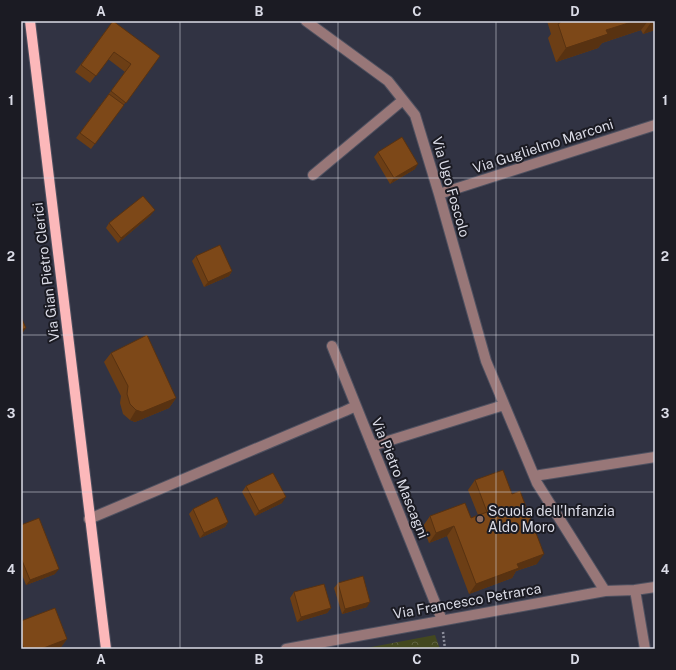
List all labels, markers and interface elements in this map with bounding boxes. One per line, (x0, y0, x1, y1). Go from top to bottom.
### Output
text: A (96, 4, 106, 19)
text: B (255, 4, 264, 19)
text: C (412, 4, 422, 19)
text: D (570, 4, 580, 19)
text: 1 (8, 93, 14, 108)
text: 1 (662, 93, 668, 108)
street label: Via Guglielmo Marconi (471, 116, 615, 176)
street label: Via Ugo Foscolo (429, 135, 473, 239)
street label: Via Gian Pietro Clerici (30, 201, 62, 343)
text: 2 (7, 249, 15, 264)
text: 2 (661, 249, 669, 264)
text: 3 (7, 406, 16, 421)
text: 3 (661, 406, 670, 421)
street label: Via Pietro Mascagni (368, 415, 432, 541)
place label: Scuola dell'Infanzia Aldo Moro (488, 503, 615, 535)
marker: Scuola dell'Infanzia Aldo Moro (475, 514, 485, 524)
text: 4 (7, 562, 16, 577)
text: 4 (661, 562, 670, 577)
street label: Via Francesco Petrarca (392, 580, 542, 622)
text: A (96, 652, 106, 667)
text: B (255, 652, 264, 667)
text: C (412, 652, 422, 667)
text: D (570, 652, 580, 667)

